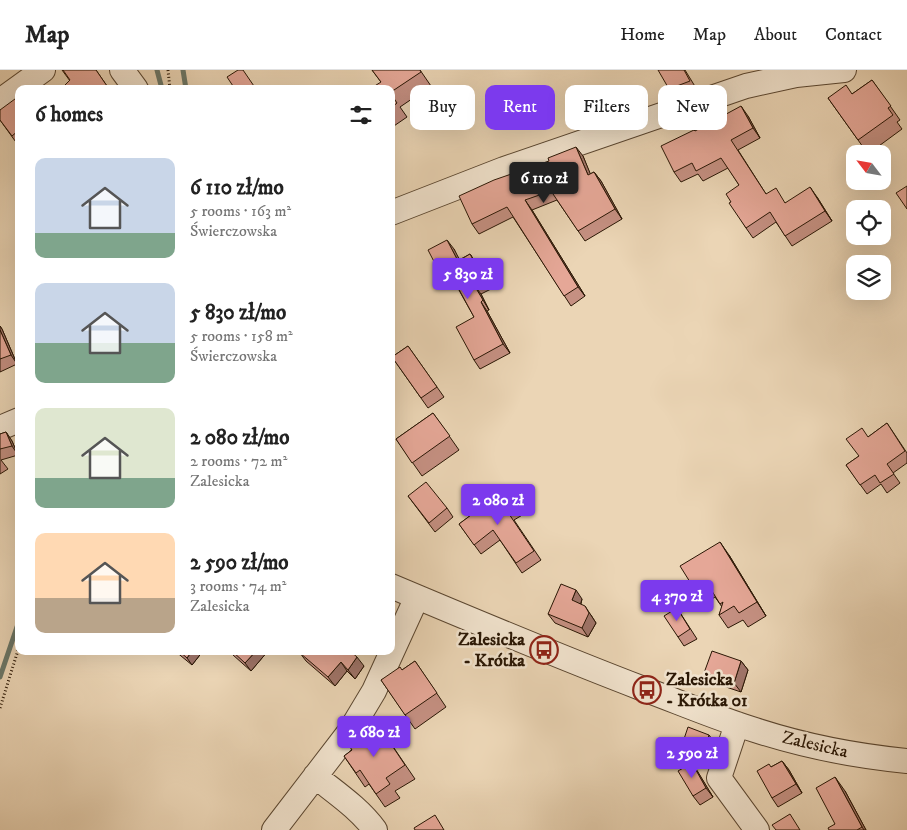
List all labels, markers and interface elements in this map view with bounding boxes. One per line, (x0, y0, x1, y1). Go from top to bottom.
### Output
text: Map (25, 20, 69, 50)
text: Home (620, 24, 665, 46)
text: Map (693, 24, 726, 46)
text: About (754, 24, 797, 46)
text: Contact (825, 24, 882, 46)
chip: Buy (410, 85, 475, 130)
chip: Rent (485, 85, 555, 130)
chip: Filters (565, 85, 648, 130)
chip: New (658, 85, 727, 130)
icon: filters (347, 101, 375, 129)
text: 6 homes (35, 102, 103, 128)
north arrow (846, 145, 891, 190)
map controls (846, 145, 891, 300)
pin: 6 110 zł (492, 162, 596, 204)
text: 6 110 zł (520, 168, 568, 188)
text: 6 110 zł/mo (190, 175, 284, 201)
icon: home (75, 178, 135, 238)
button: locate (846, 200, 891, 245)
text: 5 rooms · 163 m² (190, 201, 291, 221)
text: Świerczowska (190, 221, 277, 241)
button: layers (846, 255, 891, 300)
pin: 5 830 zł (416, 258, 520, 300)
text: 5 830 zł (443, 264, 493, 284)
text: 5 830 zł/mo (190, 300, 286, 326)
icon: home (75, 303, 135, 363)
text: 5 rooms · 158 m² (190, 326, 293, 346)
text: Świerczowska (190, 346, 277, 366)
text: 2 080 zł/mo (190, 425, 289, 451)
icon: home (75, 428, 135, 488)
text: 2 rooms · 72 m² (190, 451, 287, 471)
text: Zalesicka (190, 471, 250, 491)
pin: 2 080 zł (446, 484, 550, 526)
text: 2 080 zł (472, 490, 524, 510)
text: 2 590 zł/mo (190, 550, 289, 576)
icon: home (75, 553, 135, 613)
text: 3 rooms · 74 m² (190, 576, 287, 596)
pin: 4 370 zł (625, 580, 729, 622)
text: 4 370 zł (652, 586, 702, 606)
text: Zalesicka (190, 596, 250, 616)
place label: Zalesicka - Krótka (458, 629, 525, 672)
bus stop icon: Zalesicka - Krótka (529, 635, 559, 665)
place label: Zalesicka - Krótka 01 (666, 669, 748, 712)
bus stop icon: Zalesicka - Krótka 01 (632, 675, 662, 705)
pin: 2 680 zł (322, 716, 426, 758)
text: 2 680 zł (348, 722, 400, 742)
street label: Zalesicka (780, 727, 850, 763)
pin: 2 590 zł (640, 736, 744, 779)
text: 2 590 zł (666, 743, 718, 763)

